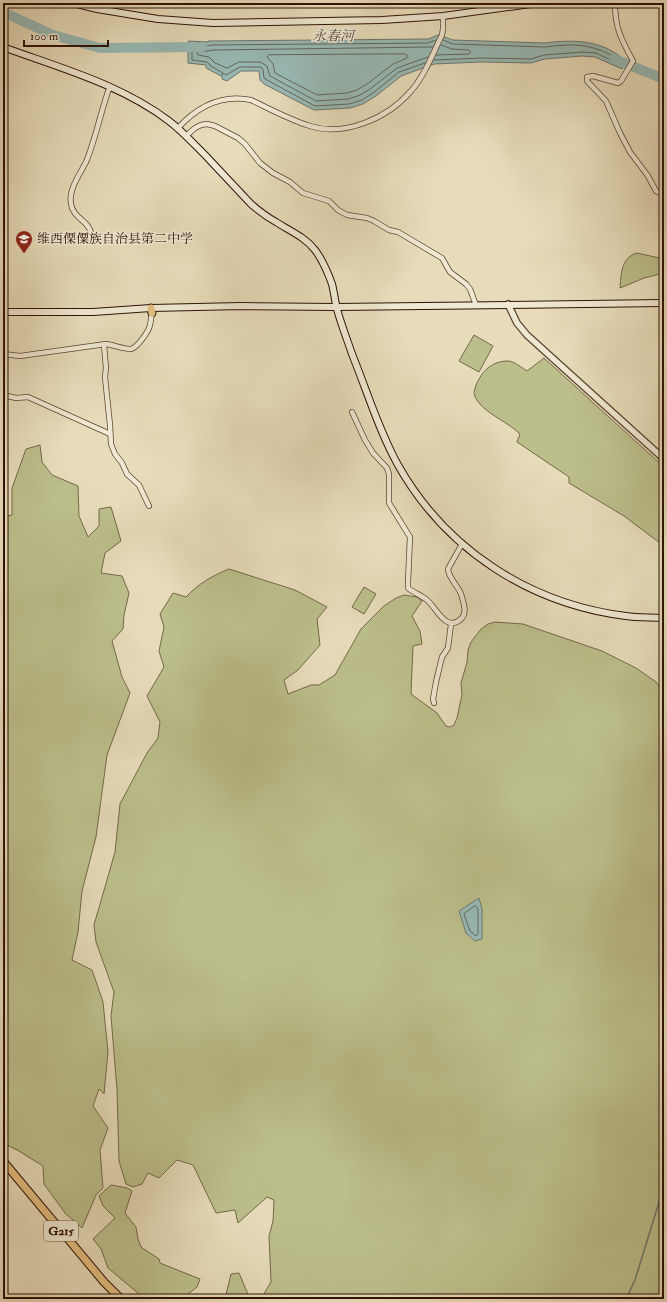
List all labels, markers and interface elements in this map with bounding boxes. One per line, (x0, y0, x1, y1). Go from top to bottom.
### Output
scale bar (24, 22, 108, 48)
water label: 永春河 (312, 27, 357, 45)
text: 100 m (30, 29, 59, 44)
school or university icon: 维西傈僳族自治县第二中学 (14, 229, 34, 254)
place label: 维西傈僳族自治县第二中学 (37, 231, 193, 247)
road number: G215 (44, 1221, 78, 1241)

